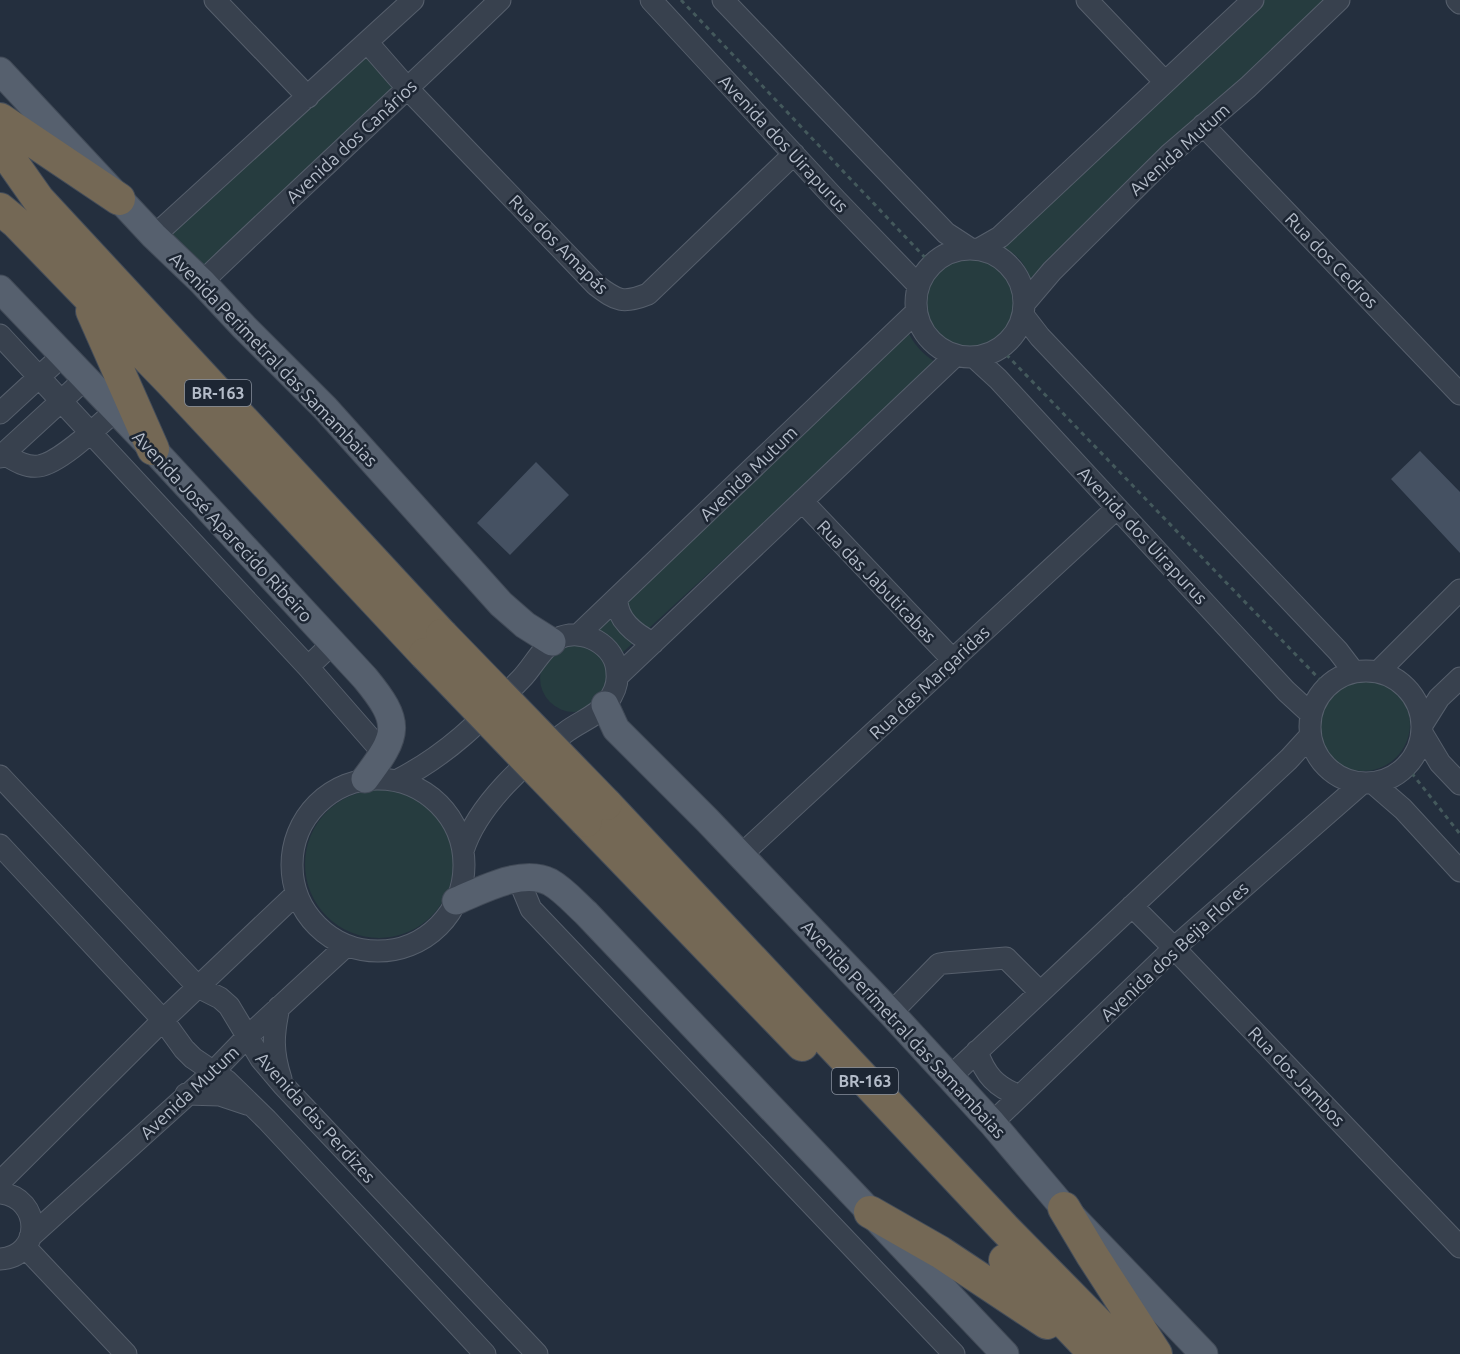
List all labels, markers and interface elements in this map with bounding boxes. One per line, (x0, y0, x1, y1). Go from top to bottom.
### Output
street label: Avenida dos Uirapurus (715, 70, 853, 216)
street label: Avenida dos Canários (282, 75, 421, 207)
street label: Avenida Mutum (1125, 99, 1233, 199)
street label: Rua dos Amapás (505, 190, 613, 298)
street label: Rua dos Cedros (1282, 208, 1383, 312)
street label: Avenida Perimetral das Samambaias (166, 248, 382, 470)
road number: BR-163 (185, 380, 251, 406)
street label: Avenida Mutum (695, 422, 801, 524)
street label: Avenida José Aparecido Ribeiro (129, 426, 317, 626)
street label: Avenida dos Uirapurus (1074, 462, 1212, 608)
street label: Rua das Jabuticabas (814, 516, 941, 646)
street label: Rua das Margaridas (865, 621, 993, 743)
street label: Avenida dos Beija Flores (1096, 877, 1252, 1025)
street label: Avenida Perimetral das Samambaias (798, 916, 1010, 1142)
street label: Rua dos Jambos (1245, 1022, 1350, 1130)
street label: Avenida Mutum (136, 1041, 242, 1143)
street label: Avenida das Perdizes (252, 1048, 380, 1186)
road number: BR-163 (832, 1068, 898, 1094)

